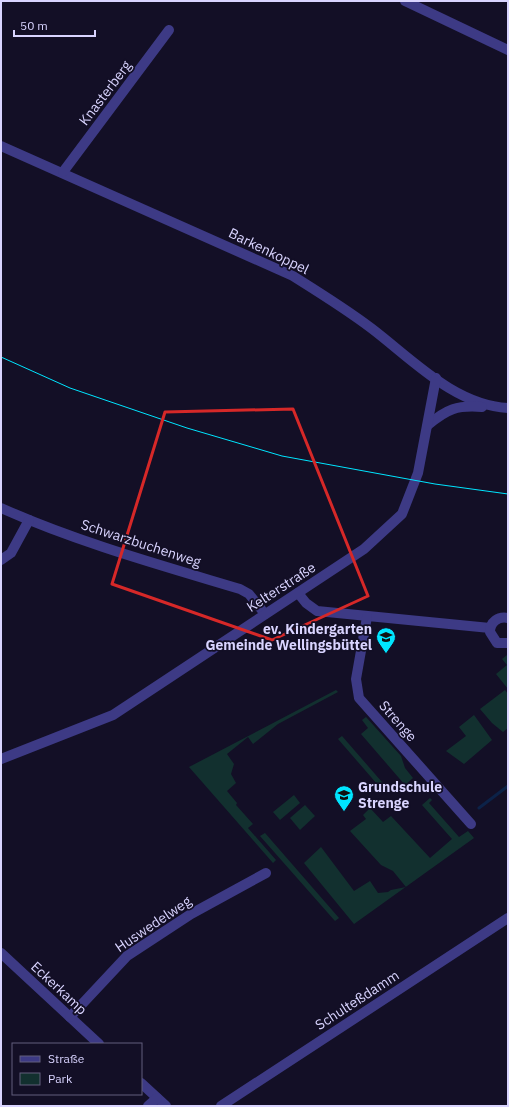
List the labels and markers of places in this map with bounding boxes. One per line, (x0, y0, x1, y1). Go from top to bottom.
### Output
place label: ev. Kindergarten Gemeinde Wellingsbüttel (205, 620, 372, 654)
school or university icon: ev. Kindergarten Gemeinde Wellingsbüttel (375, 626, 397, 654)
place label: Grundschule Strenge (358, 778, 442, 812)
school or university icon: Grundschule Strenge (333, 784, 355, 812)

